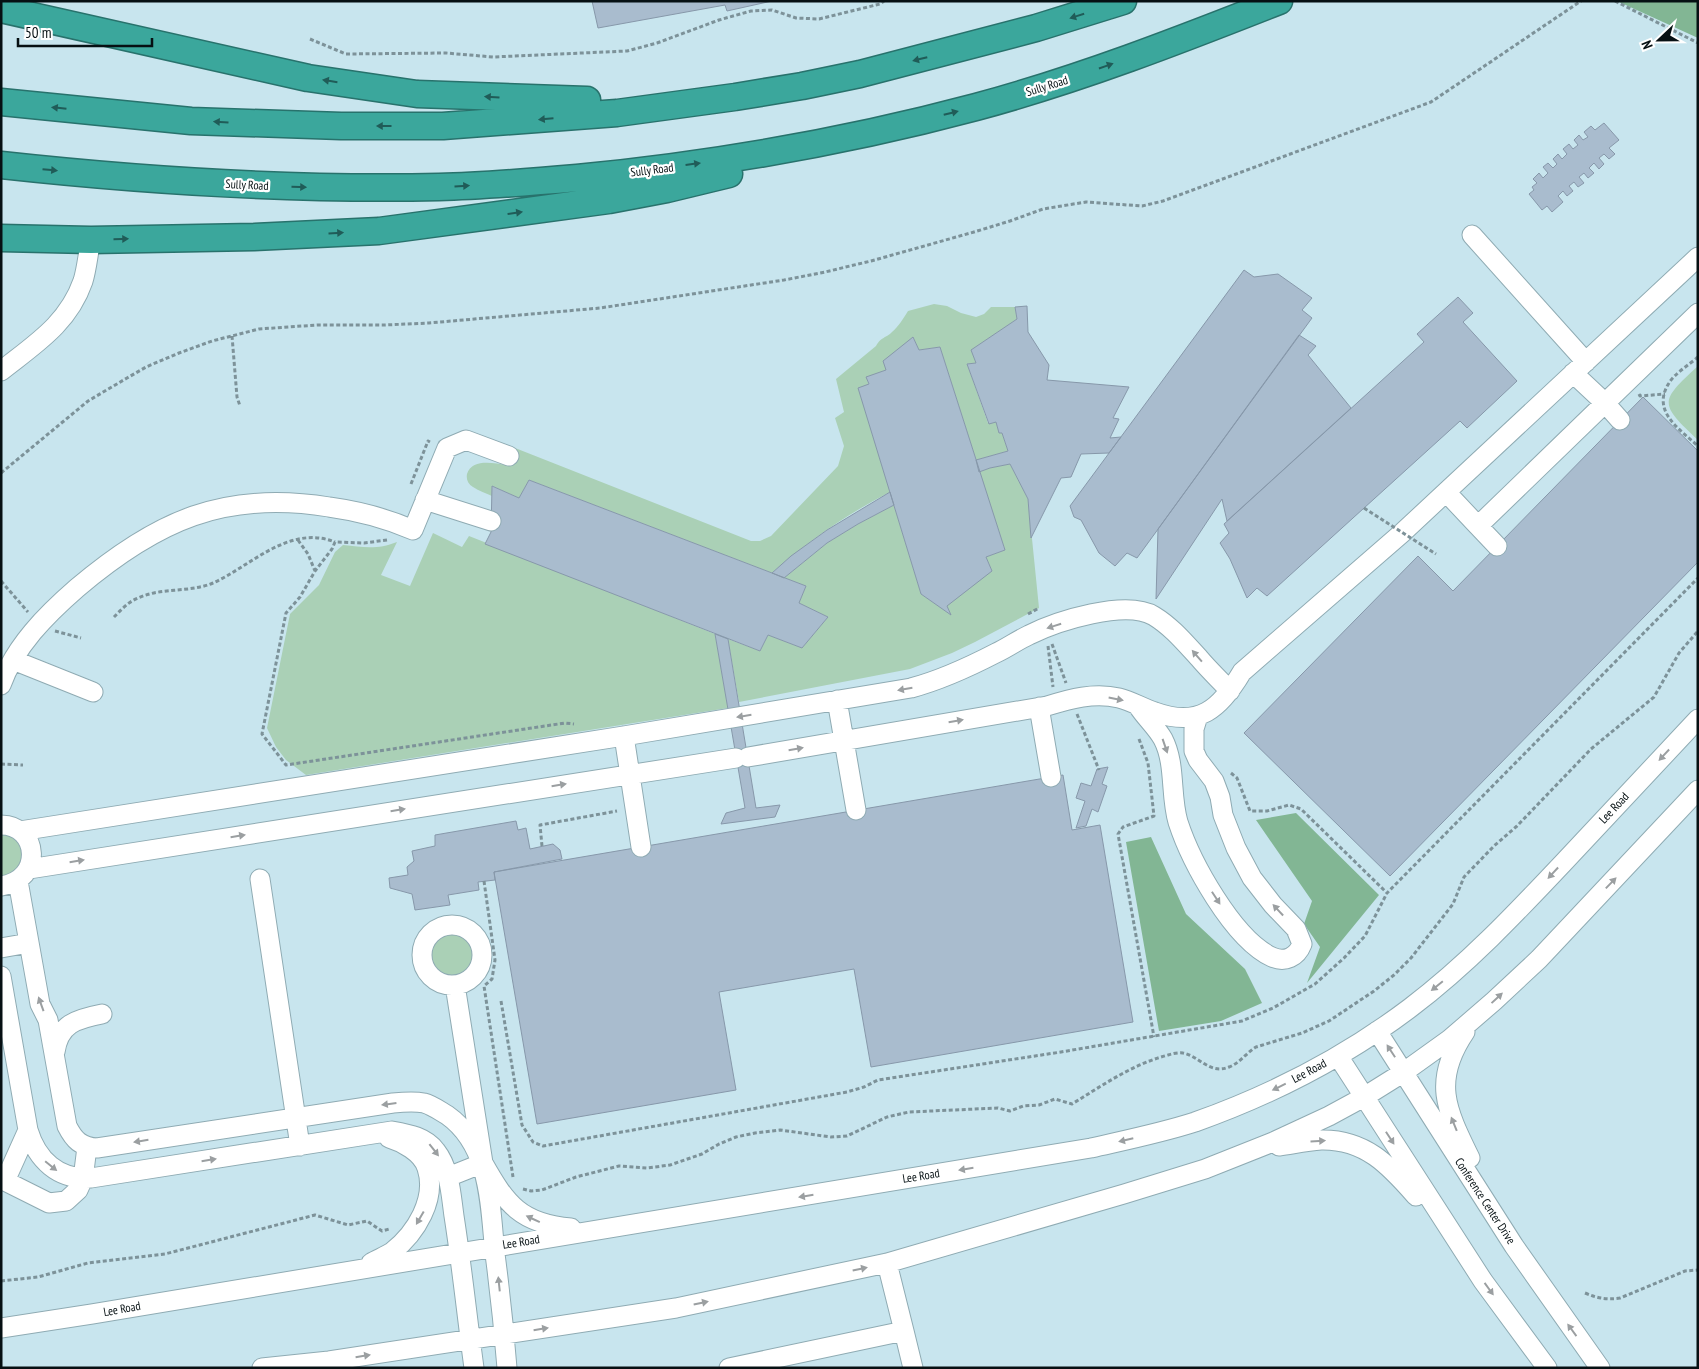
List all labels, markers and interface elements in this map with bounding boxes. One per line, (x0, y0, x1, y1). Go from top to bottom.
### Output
one-way arrow (1069, 12, 1084, 20)
scale bar (18, 15, 151, 47)
north arrow (1634, 15, 1684, 65)
text: 50 m (25, 23, 51, 42)
text: N (1637, 38, 1657, 52)
one-way arrow (913, 55, 928, 63)
one-way arrow (1099, 62, 1114, 70)
street label: Sully Road (1024, 72, 1070, 99)
one-way arrow (322, 77, 338, 85)
one-way arrow (484, 93, 500, 101)
one-way arrow (51, 104, 67, 112)
one-way arrow (943, 109, 958, 117)
one-way arrow (538, 115, 554, 123)
one-way arrow (213, 118, 229, 126)
one-way arrow (375, 122, 391, 130)
street label: Sully Road (630, 159, 674, 180)
one-way arrow (685, 160, 701, 168)
one-way arrow (42, 166, 58, 174)
street label: Sully Road (225, 176, 269, 193)
one-way arrow (454, 182, 470, 190)
one-way arrow (291, 183, 307, 191)
one-way arrow (507, 209, 523, 217)
one-way arrow (329, 229, 345, 237)
one-way arrow (114, 235, 130, 243)
one-way arrow (1046, 622, 1061, 630)
one-way arrow (1191, 650, 1203, 662)
one-way arrow (896, 685, 912, 693)
one-way arrow (1108, 695, 1123, 703)
one-way arrow (736, 712, 752, 720)
one-way arrow (949, 717, 965, 725)
one-way arrow (1161, 739, 1169, 754)
one-way arrow (788, 744, 804, 752)
one-way arrow (1658, 748, 1670, 760)
one-way arrow (551, 781, 567, 789)
street label: Lee Road (1595, 789, 1632, 826)
one-way arrow (391, 806, 407, 814)
one-way arrow (230, 831, 246, 839)
one-way arrow (69, 857, 85, 865)
one-way arrow (1547, 867, 1559, 879)
one-way arrow (1605, 877, 1617, 889)
one-way arrow (1211, 891, 1221, 905)
one-way arrow (1272, 904, 1284, 916)
one-way arrow (1431, 981, 1444, 992)
one-way arrow (1491, 992, 1503, 1004)
one-way arrow (37, 996, 45, 1011)
one-way arrow (1386, 1045, 1396, 1058)
street label: Lee Road (1289, 1055, 1329, 1086)
one-way arrow (1272, 1083, 1286, 1091)
one-way arrow (380, 1100, 396, 1108)
one-way arrow (1450, 1116, 1458, 1131)
one-way arrow (1385, 1132, 1395, 1145)
one-way arrow (1119, 1136, 1134, 1144)
one-way arrow (133, 1137, 149, 1145)
one-way arrow (1311, 1137, 1327, 1145)
one-way arrow (429, 1143, 439, 1156)
street label: Conference Center Drive (1452, 1155, 1519, 1247)
one-way arrow (202, 1156, 218, 1164)
one-way arrow (45, 1161, 58, 1172)
street label: Lee Road (901, 1165, 941, 1186)
one-way arrow (958, 1165, 974, 1173)
one-way arrow (798, 1192, 814, 1200)
one-way arrow (415, 1211, 424, 1224)
one-way arrow (526, 1214, 540, 1222)
street label: Lee Road (501, 1231, 541, 1252)
one-way arrow (853, 1264, 869, 1272)
one-way arrow (495, 1276, 503, 1292)
one-way arrow (1484, 1282, 1494, 1296)
street label: Lee Road (102, 1298, 142, 1319)
one-way arrow (694, 1299, 709, 1307)
one-way arrow (1567, 1324, 1578, 1337)
one-way arrow (533, 1325, 549, 1333)
one-way arrow (355, 1352, 371, 1360)

